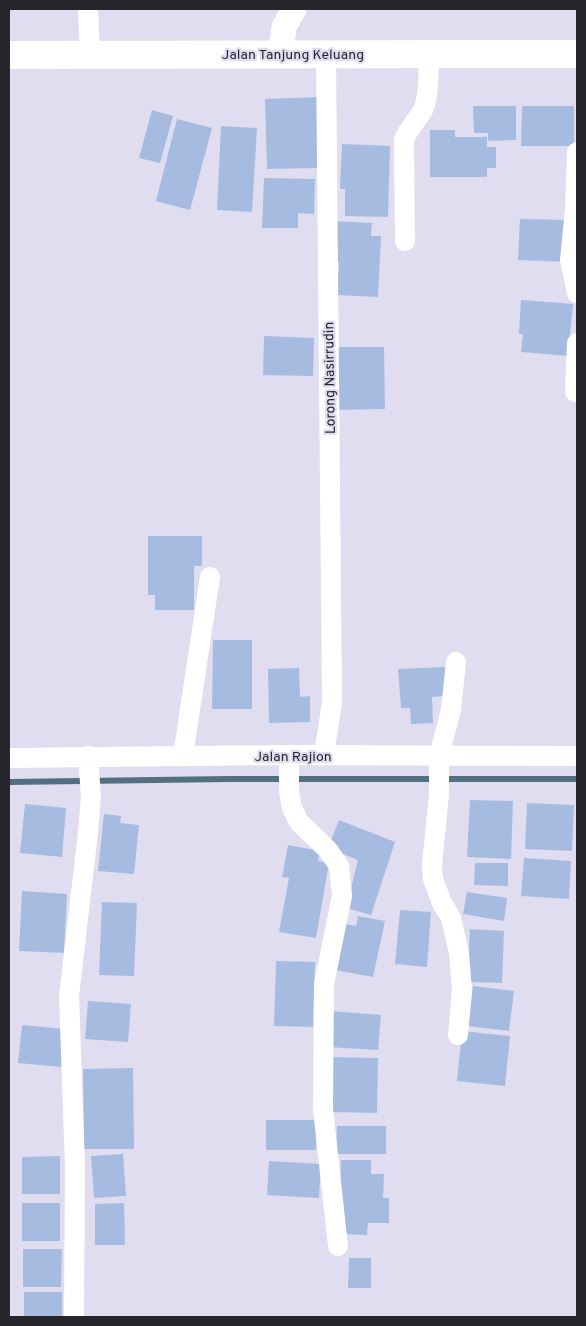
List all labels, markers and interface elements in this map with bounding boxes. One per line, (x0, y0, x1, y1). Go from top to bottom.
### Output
street label: Jalan Tanjung Keluang (222, 47, 364, 64)
street label: Lorong Nasirrudin (321, 322, 340, 434)
street label: Jalan Rajion (254, 749, 332, 766)

